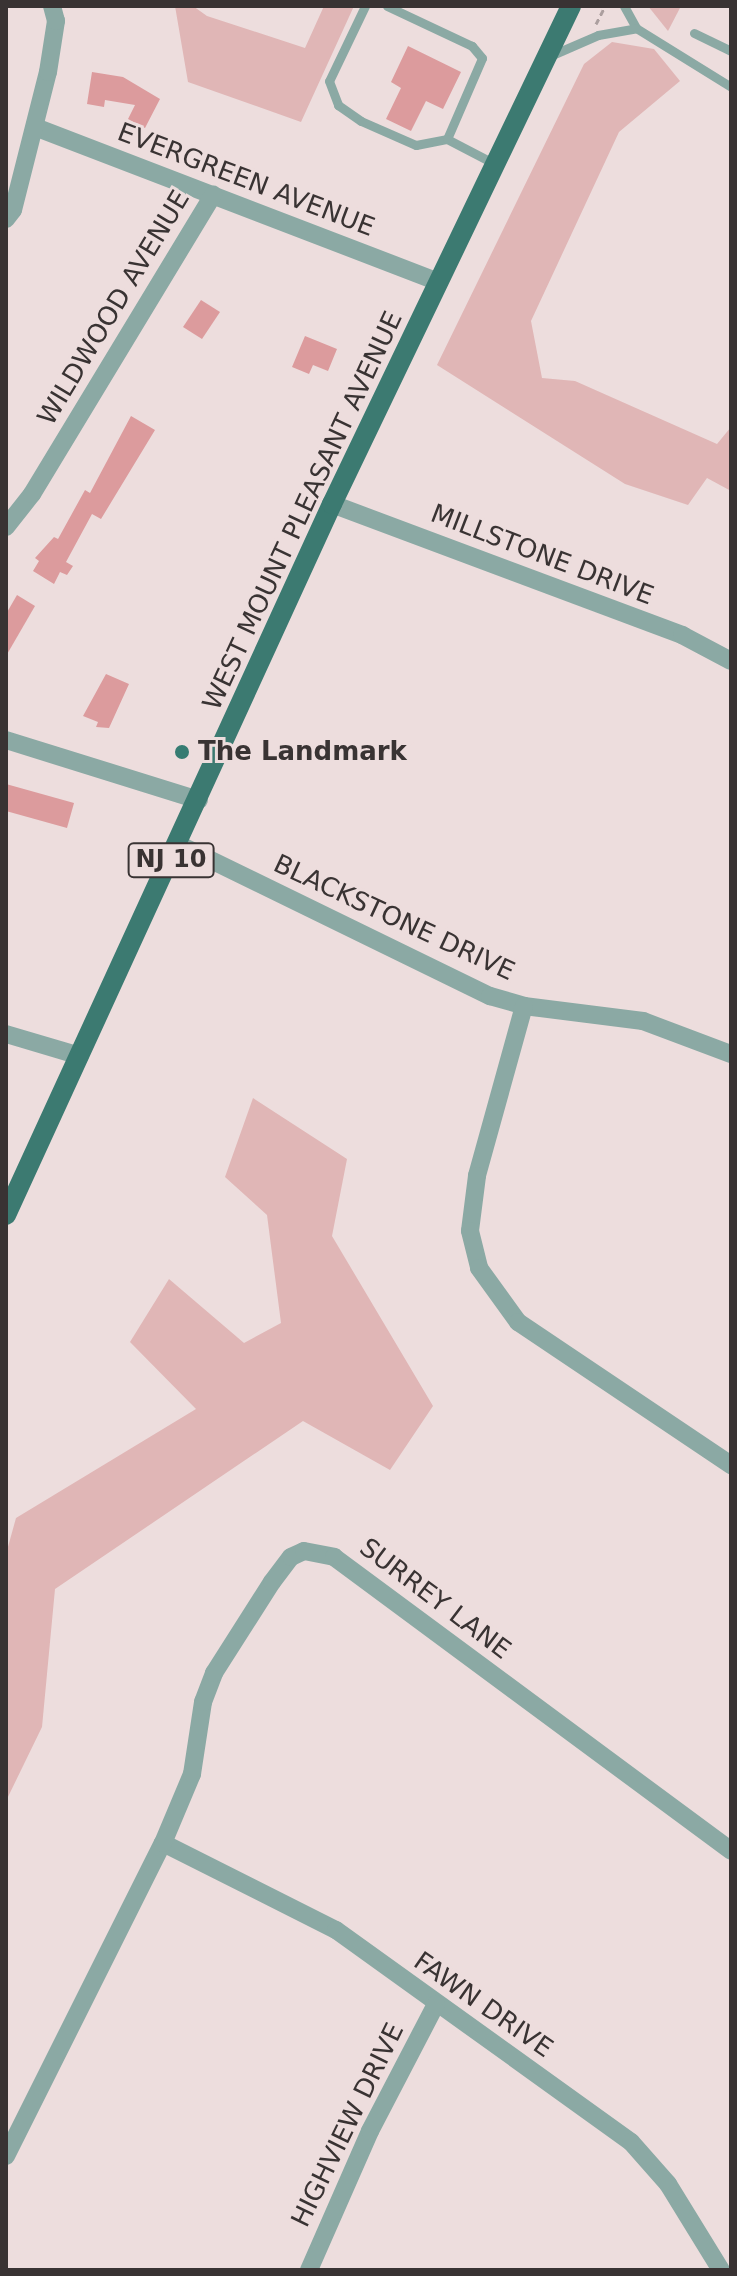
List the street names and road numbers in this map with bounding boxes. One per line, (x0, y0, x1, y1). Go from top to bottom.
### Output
street label: EVERGREEN AVENUE (113, 117, 379, 243)
street label: WILDWOOD AVENUE (32, 185, 196, 431)
street label: WEST MOUNT PLEASANT AVENUE (197, 307, 409, 715)
street label: MILLSTONE DRIVE (426, 498, 658, 612)
road number: NJ 10 (127, 840, 215, 880)
street label: BLACKSTONE DRIVE (268, 848, 520, 988)
street label: SURREY LANE (353, 1532, 517, 1666)
street label: FAWN DRIVE (408, 1946, 558, 2064)
street label: HIGHVIEW DRIVE (285, 2018, 411, 2232)

